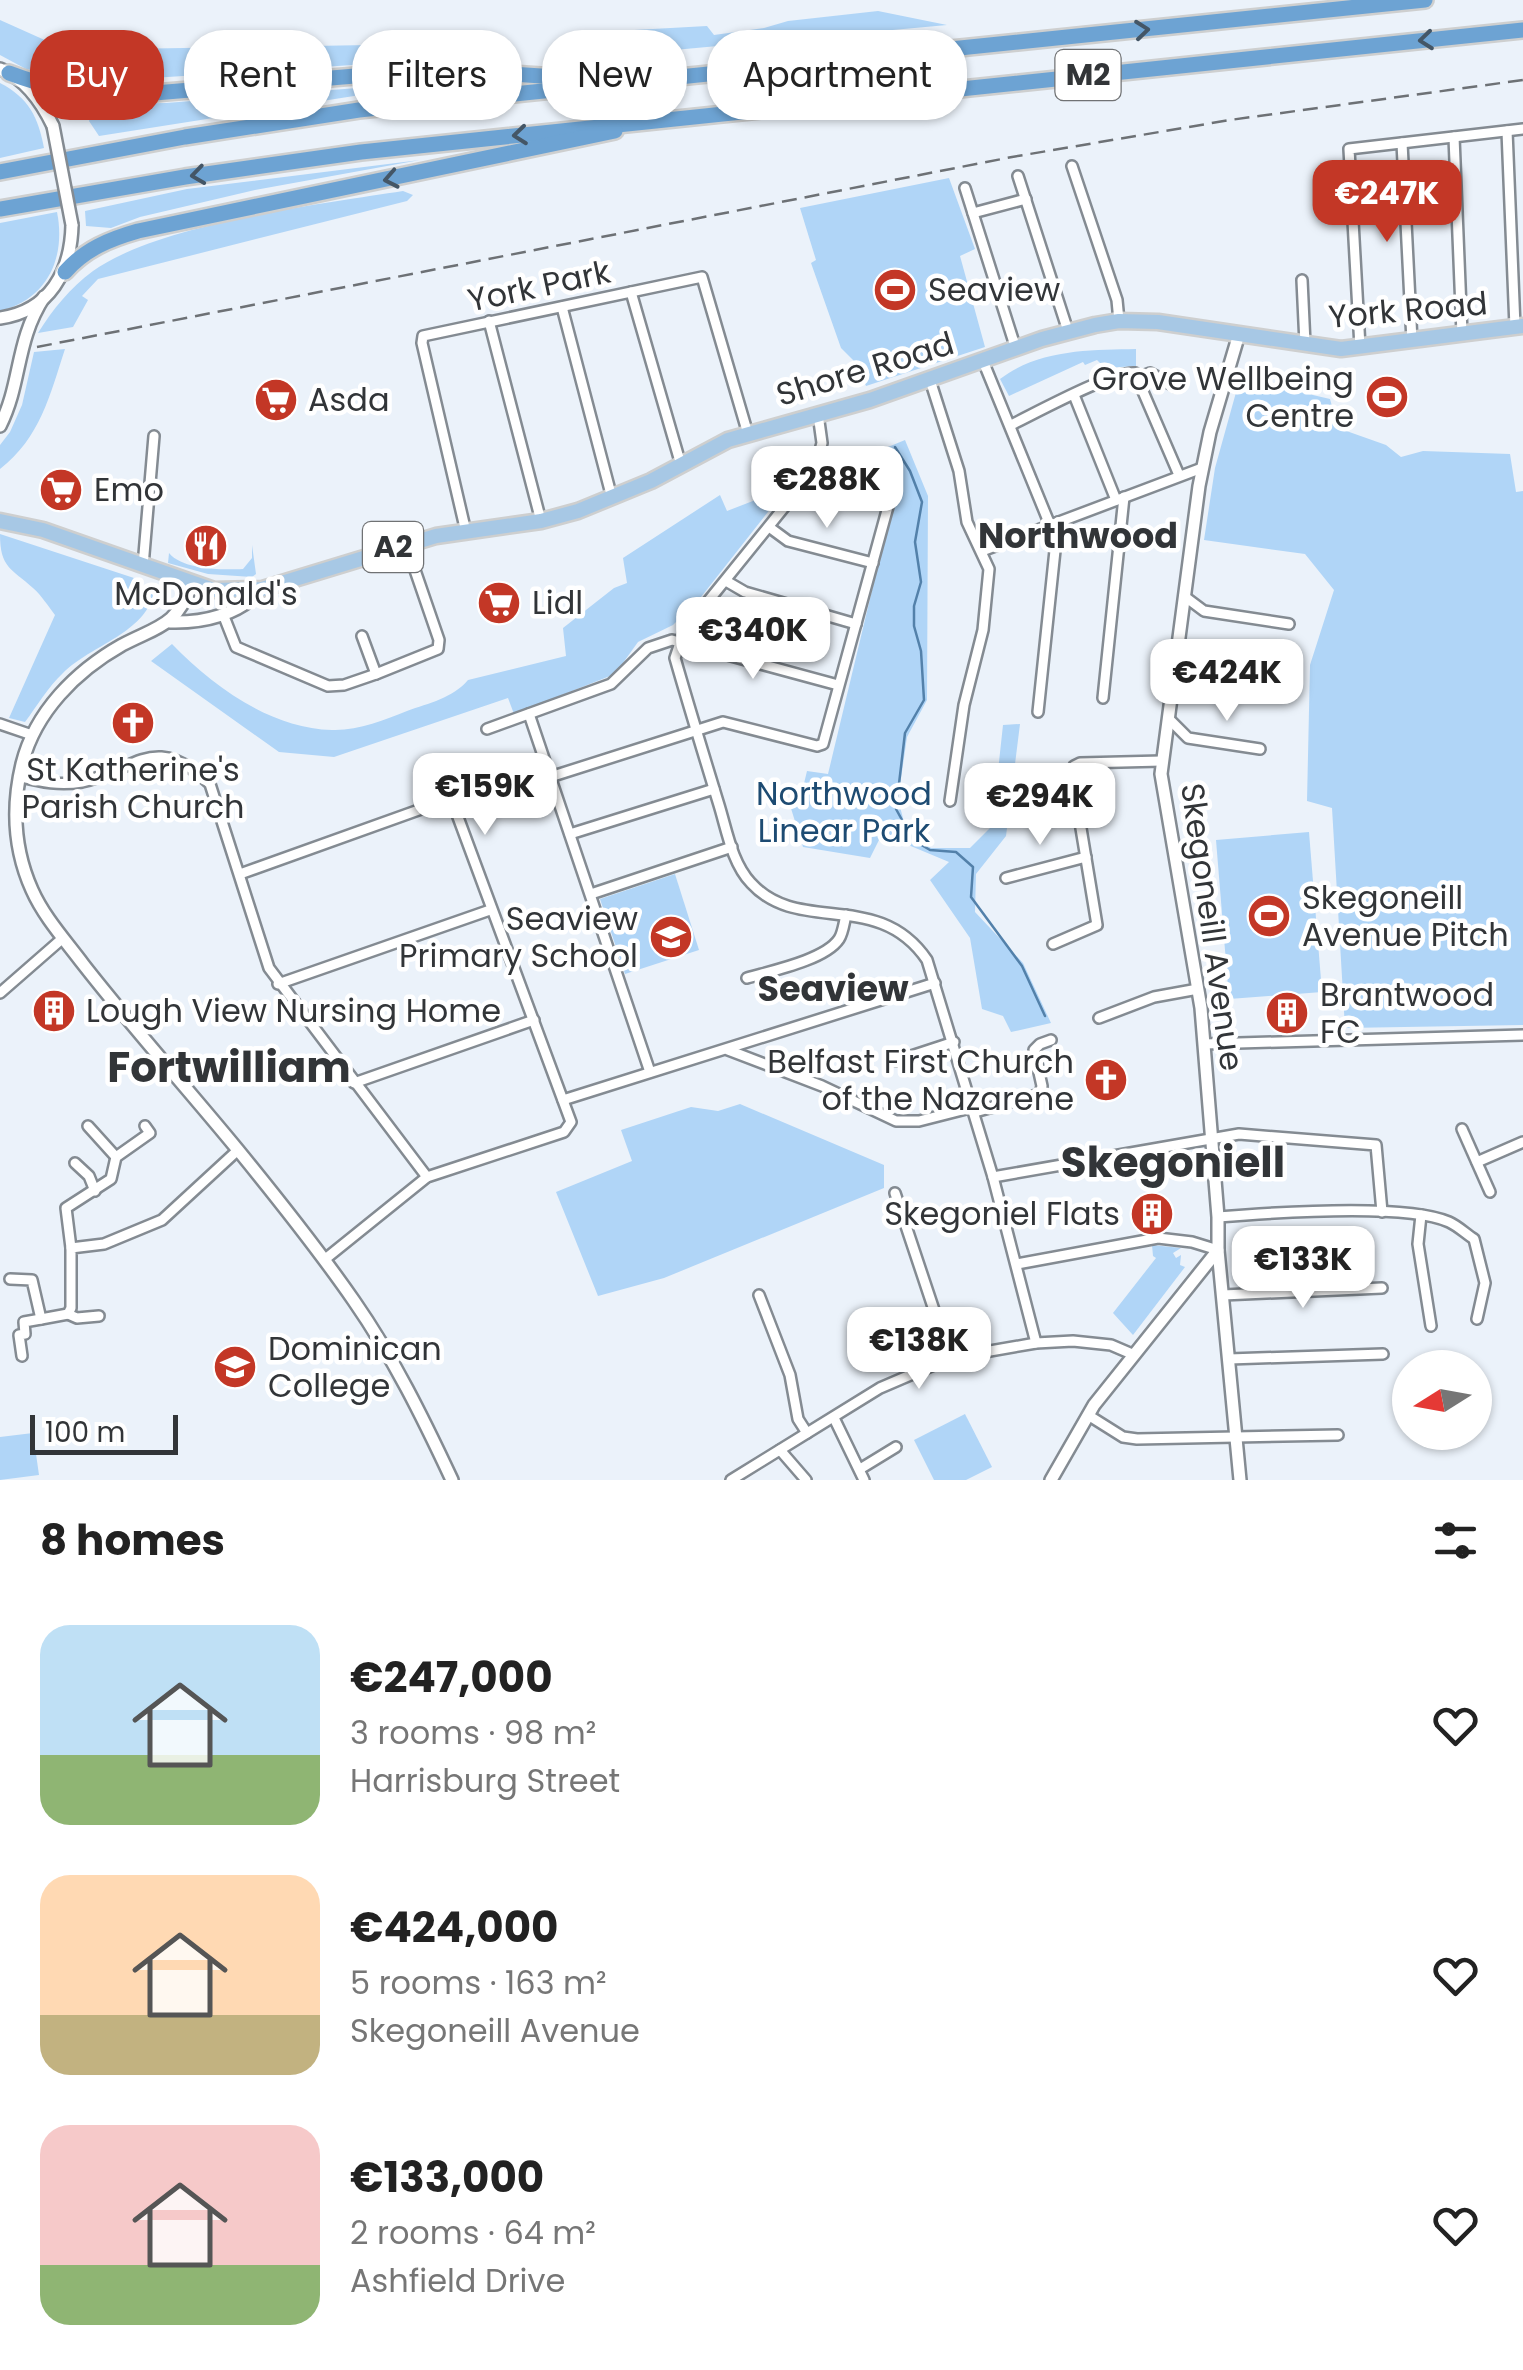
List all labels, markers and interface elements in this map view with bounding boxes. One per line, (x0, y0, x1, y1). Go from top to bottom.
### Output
one-way arrow (1134, 20, 1150, 41)
one-way arrow (1418, 29, 1434, 50)
chip: Buy (30, 30, 164, 120)
chip: Rent (184, 30, 332, 120)
chip: Filters (352, 30, 522, 120)
chip: New (542, 30, 687, 120)
chip: Apartment (707, 30, 967, 120)
road number: M2 (1056, 50, 1120, 100)
one-way arrow (512, 123, 528, 145)
pin: €247K (1317, 160, 1457, 245)
one-way arrow (190, 164, 206, 185)
one-way arrow (382, 167, 399, 188)
text: €247K (1335, 170, 1439, 215)
street label: York Park (463, 248, 615, 323)
sports icon: Seaview (872, 267, 918, 313)
place label: Seaview (928, 267, 1060, 312)
street label: York Road (1327, 280, 1489, 339)
street label: Shore Road (771, 320, 959, 417)
place label: Grove Wellbeing Centre (1092, 356, 1354, 438)
sports icon: Grove Wellbeing Centre (1364, 374, 1410, 420)
supermarket icon: Asda (253, 377, 299, 423)
place label: Asda (308, 377, 390, 422)
pin: €288K (757, 446, 897, 531)
text: €288K (773, 456, 881, 501)
supermarket icon: Emo (38, 467, 84, 513)
place label: Emo (94, 467, 164, 512)
district label: Northwood (978, 511, 1178, 560)
road number: A2 (363, 522, 423, 572)
restaurant icon: McDonald's (183, 523, 229, 569)
place label: McDonald's (114, 571, 298, 616)
supermarket icon: Lidl (476, 580, 522, 626)
place label: Lidl (532, 580, 583, 625)
pin: €340K (683, 597, 823, 682)
text: €340K (698, 607, 808, 652)
pin: €424K (1157, 639, 1297, 724)
text: €424K (1172, 649, 1282, 694)
church icon: St Katherine's Parish Church (110, 700, 156, 746)
place label: St Katherine's Parish Church (21, 747, 245, 829)
pin: €159K (415, 753, 555, 838)
text: €159K (435, 763, 535, 808)
pin: €294K (970, 763, 1110, 848)
park label: Northwood Linear Park (756, 771, 932, 853)
text: €294K (986, 773, 1094, 818)
street label: Skegoneill Avenue (1170, 780, 1255, 1074)
place label: Skegoneill Avenue Pitch (1302, 875, 1509, 957)
sports icon: Skegoneill Avenue Pitch (1246, 893, 1292, 939)
place label: Seaview Primary School (399, 896, 638, 978)
school or university icon: Seaview Primary School (648, 914, 694, 960)
district label: Seaview (758, 964, 909, 1013)
place label: Brantwood FC (1320, 972, 1494, 1054)
building icon: Lough View Nursing Home (31, 988, 77, 1034)
place label: Lough View Nursing Home (86, 988, 501, 1033)
building icon: Brantwood FC (1264, 990, 1310, 1036)
district label: Fortwilliam (107, 1038, 351, 1097)
place label: Belfast First Church of the Nazarene (767, 1039, 1074, 1121)
church icon: Belfast First Church of the Nazarene (1083, 1057, 1129, 1103)
district label: Skegoniell (1061, 1133, 1285, 1192)
place label: Skegoniel Flats (884, 1191, 1120, 1236)
building icon: Skegoniel Flats (1129, 1191, 1175, 1237)
pin: €133K (1233, 1226, 1373, 1311)
text: €133K (1254, 1236, 1352, 1281)
pin: €138K (849, 1307, 989, 1392)
text: €138K (869, 1317, 969, 1362)
place label: Dominican College (268, 1326, 442, 1408)
school or university icon: Dominican College (212, 1344, 258, 1390)
north arrow (1392, 1350, 1492, 1450)
map controls (1392, 1350, 1492, 1450)
scale bar (30, 1410, 178, 1454)
text: 100 m (45, 1413, 125, 1452)
text: 8 homes (40, 1511, 225, 1570)
icon: filters (1428, 1513, 1483, 1568)
text: €247,000 (350, 1648, 553, 1707)
icon: home (120, 1665, 240, 1785)
icon: heart (1428, 1698, 1483, 1753)
text: 3 rooms · 98 m² (350, 1710, 596, 1755)
text: Harrisburg Street (350, 1758, 620, 1803)
text: €424,000 (350, 1898, 559, 1957)
icon: home (120, 1915, 240, 2035)
icon: heart (1428, 1948, 1483, 2003)
text: 5 rooms · 163 m² (350, 1960, 607, 2005)
text: Skegoneill Avenue (350, 2008, 640, 2053)
text: €133,000 (350, 2148, 544, 2207)
icon: home (120, 2165, 240, 2285)
icon: heart (1428, 2198, 1483, 2253)
text: 2 rooms · 64 m² (350, 2210, 596, 2255)
text: Ashfield Drive (350, 2258, 565, 2303)

